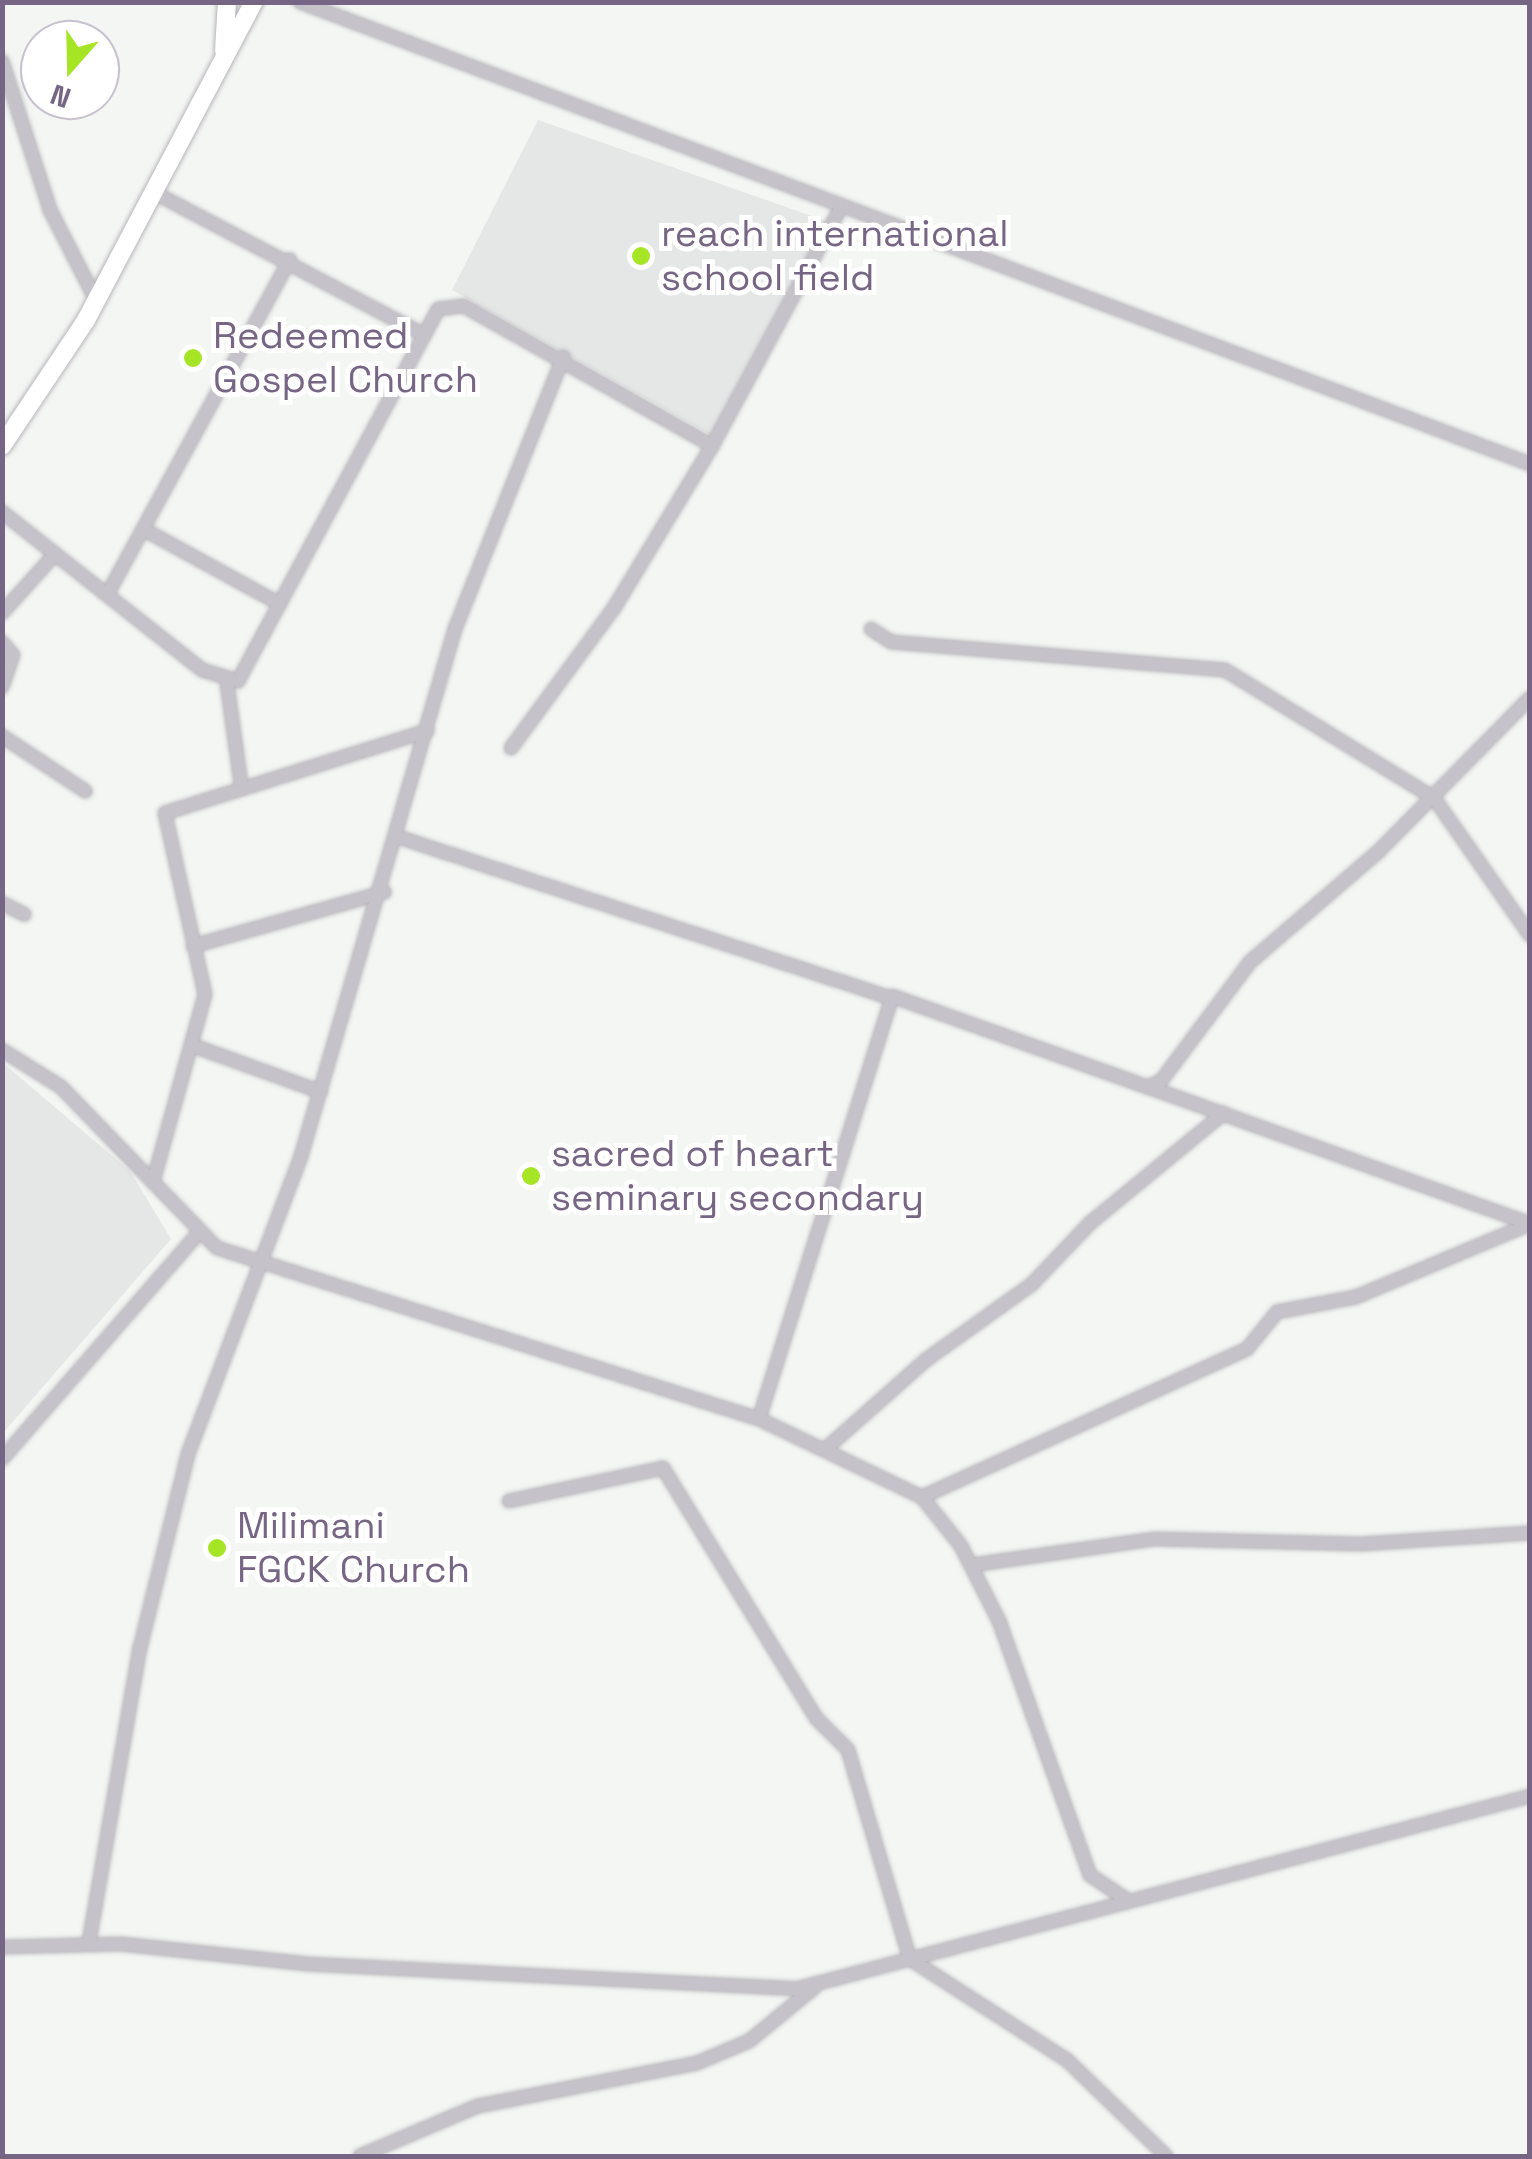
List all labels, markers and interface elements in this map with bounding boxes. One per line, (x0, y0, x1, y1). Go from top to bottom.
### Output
north arrow (20, 20, 120, 120)
text: N (45, 76, 75, 116)
place label: reach international school field (661, 211, 1009, 300)
marker: reach international school field (630, 245, 652, 267)
place label: Redeemed Gospel Church (213, 313, 478, 402)
marker: Redeemed Gospel Church (182, 347, 204, 369)
place label: sacred of heart seminary secondary (551, 1131, 924, 1220)
marker: sacred of heart seminary secondary (520, 1165, 542, 1187)
place label: Milimani FGCK Church (237, 1503, 470, 1592)
marker: Milimani FGCK Church (206, 1537, 228, 1559)

